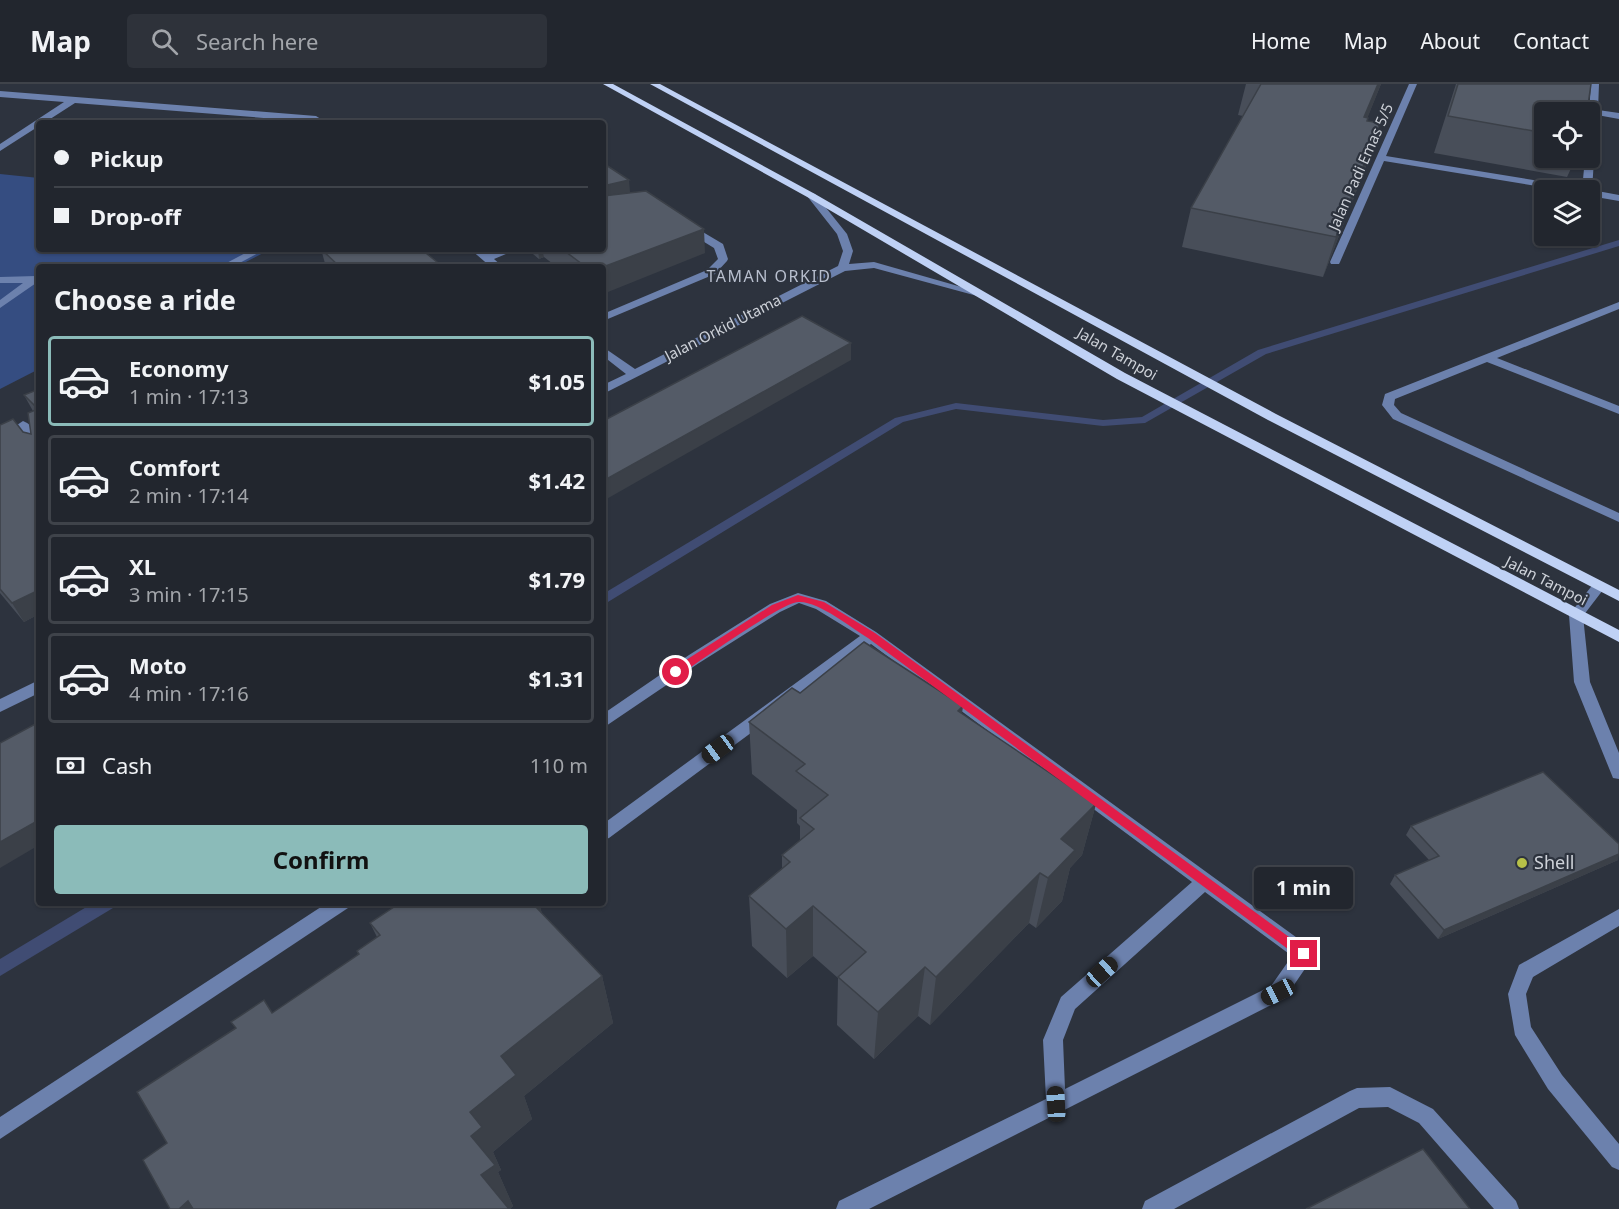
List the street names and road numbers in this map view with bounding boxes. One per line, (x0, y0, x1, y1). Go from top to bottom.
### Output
street label: Jalan Padi Emas 5/5 (1322, 100, 1397, 235)
street label: Jalan Orkid Utama (659, 289, 784, 366)
street label: Jalan Tampoi (1072, 321, 1161, 384)
street label: Jalan Tampoi (1500, 550, 1591, 609)

